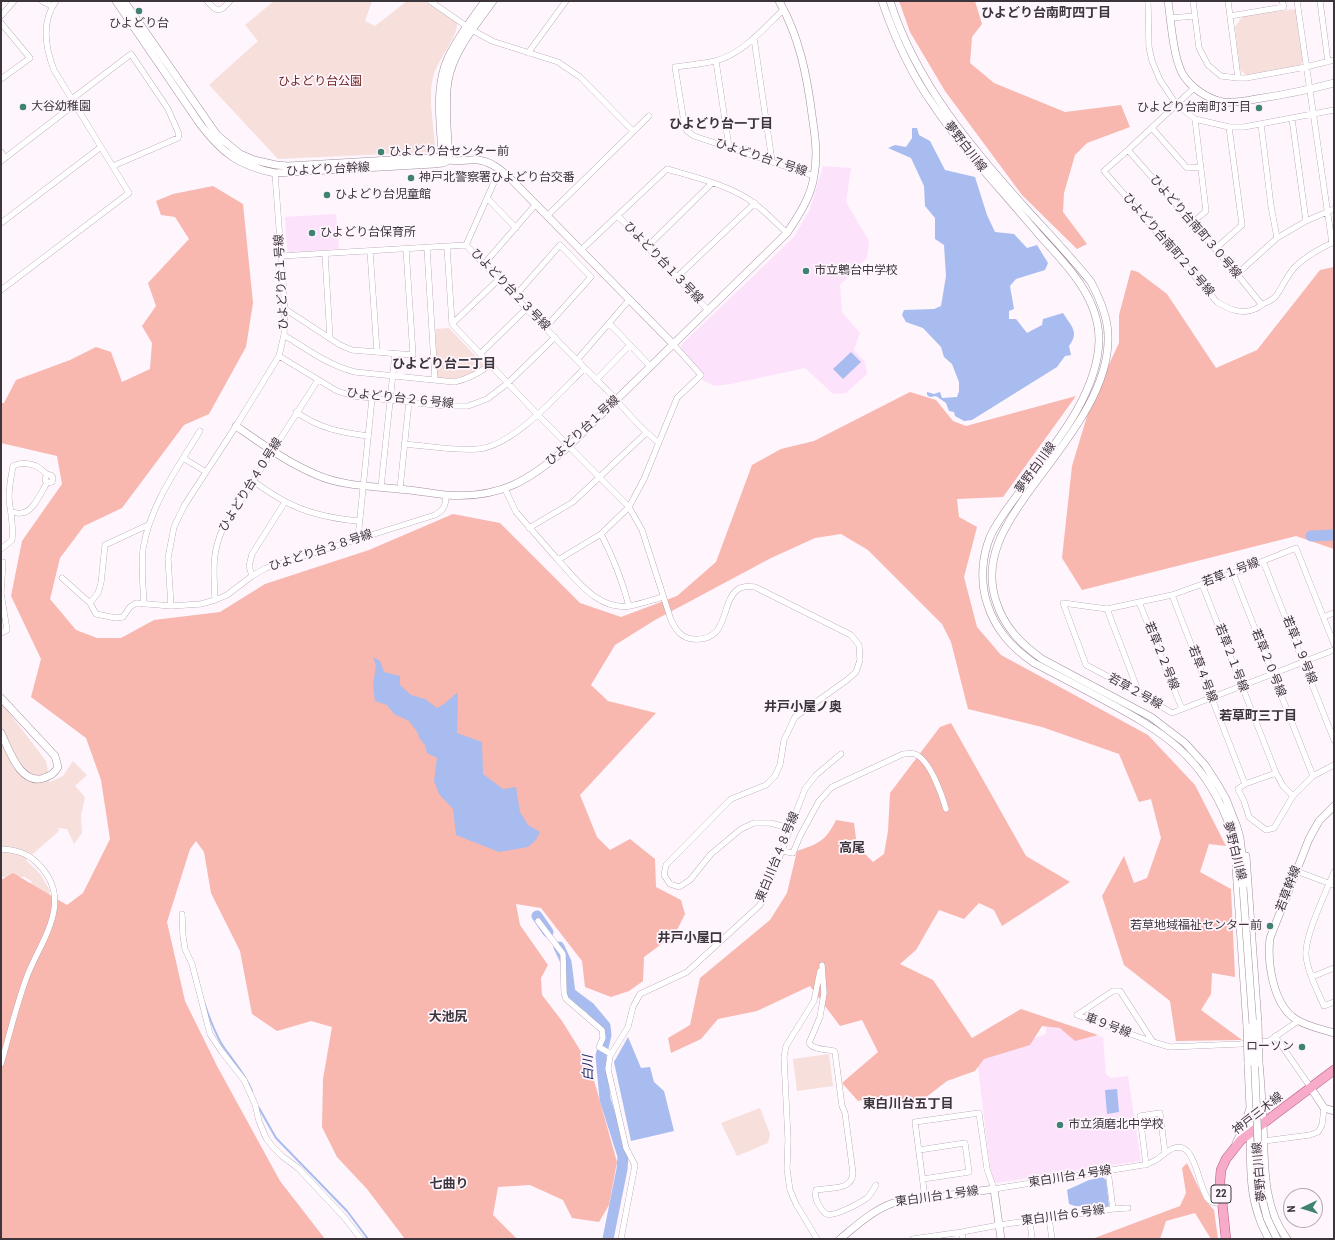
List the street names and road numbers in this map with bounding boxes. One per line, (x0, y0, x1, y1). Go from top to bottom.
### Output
street label: 夢野白川線 (941, 119, 989, 175)
street label: ひよどり台７号線 (713, 136, 809, 180)
street label: ひよどり台幹線 (286, 161, 370, 179)
street label: ひよどり台南町３０号線 (1146, 172, 1244, 282)
street label: ひよどり台南町２５号線 (1119, 190, 1217, 300)
street label: ひよどり台１３号線 (620, 219, 706, 307)
street label: ひよどり台１号線 (272, 234, 292, 330)
street label: ひよどり台２３号線 (467, 246, 553, 334)
street label: ひよどり台２６号線 (346, 386, 454, 412)
street label: ひよどり台１号線 (543, 393, 623, 469)
street label: ひよどり台４０号線 (216, 435, 286, 535)
street label: 夢野白川線 (1013, 439, 1059, 497)
street label: ひよどり台３８号線 (267, 527, 375, 575)
street label: 若草１号線 (1200, 556, 1262, 590)
street label: 若草１９号線 (1279, 614, 1319, 686)
street label: 若草２２号線 (1141, 620, 1181, 692)
street label: 若草２１号線 (1211, 622, 1251, 694)
street label: 若草２０号線 (1248, 627, 1288, 699)
street label: 若草４号線 (1185, 643, 1219, 705)
street label: 若草２号線 (1105, 671, 1165, 713)
street label: 東白川台４８号線 (753, 810, 803, 904)
street label: 夢野白川線 (1220, 820, 1248, 882)
street label: 若草幹線 (1274, 864, 1304, 914)
street label: 車９号線 (1083, 1011, 1133, 1041)
street label: 神戸三木線 (1230, 1090, 1286, 1138)
street label: 夢野白川線 (1250, 1141, 1270, 1203)
street label: 東白川台４号線 (1027, 1163, 1113, 1191)
street label: 東白川台１号線 (894, 1184, 980, 1210)
road number: 22 (1211, 1185, 1231, 1203)
street label: 東白川台６号線 (1020, 1203, 1106, 1229)

